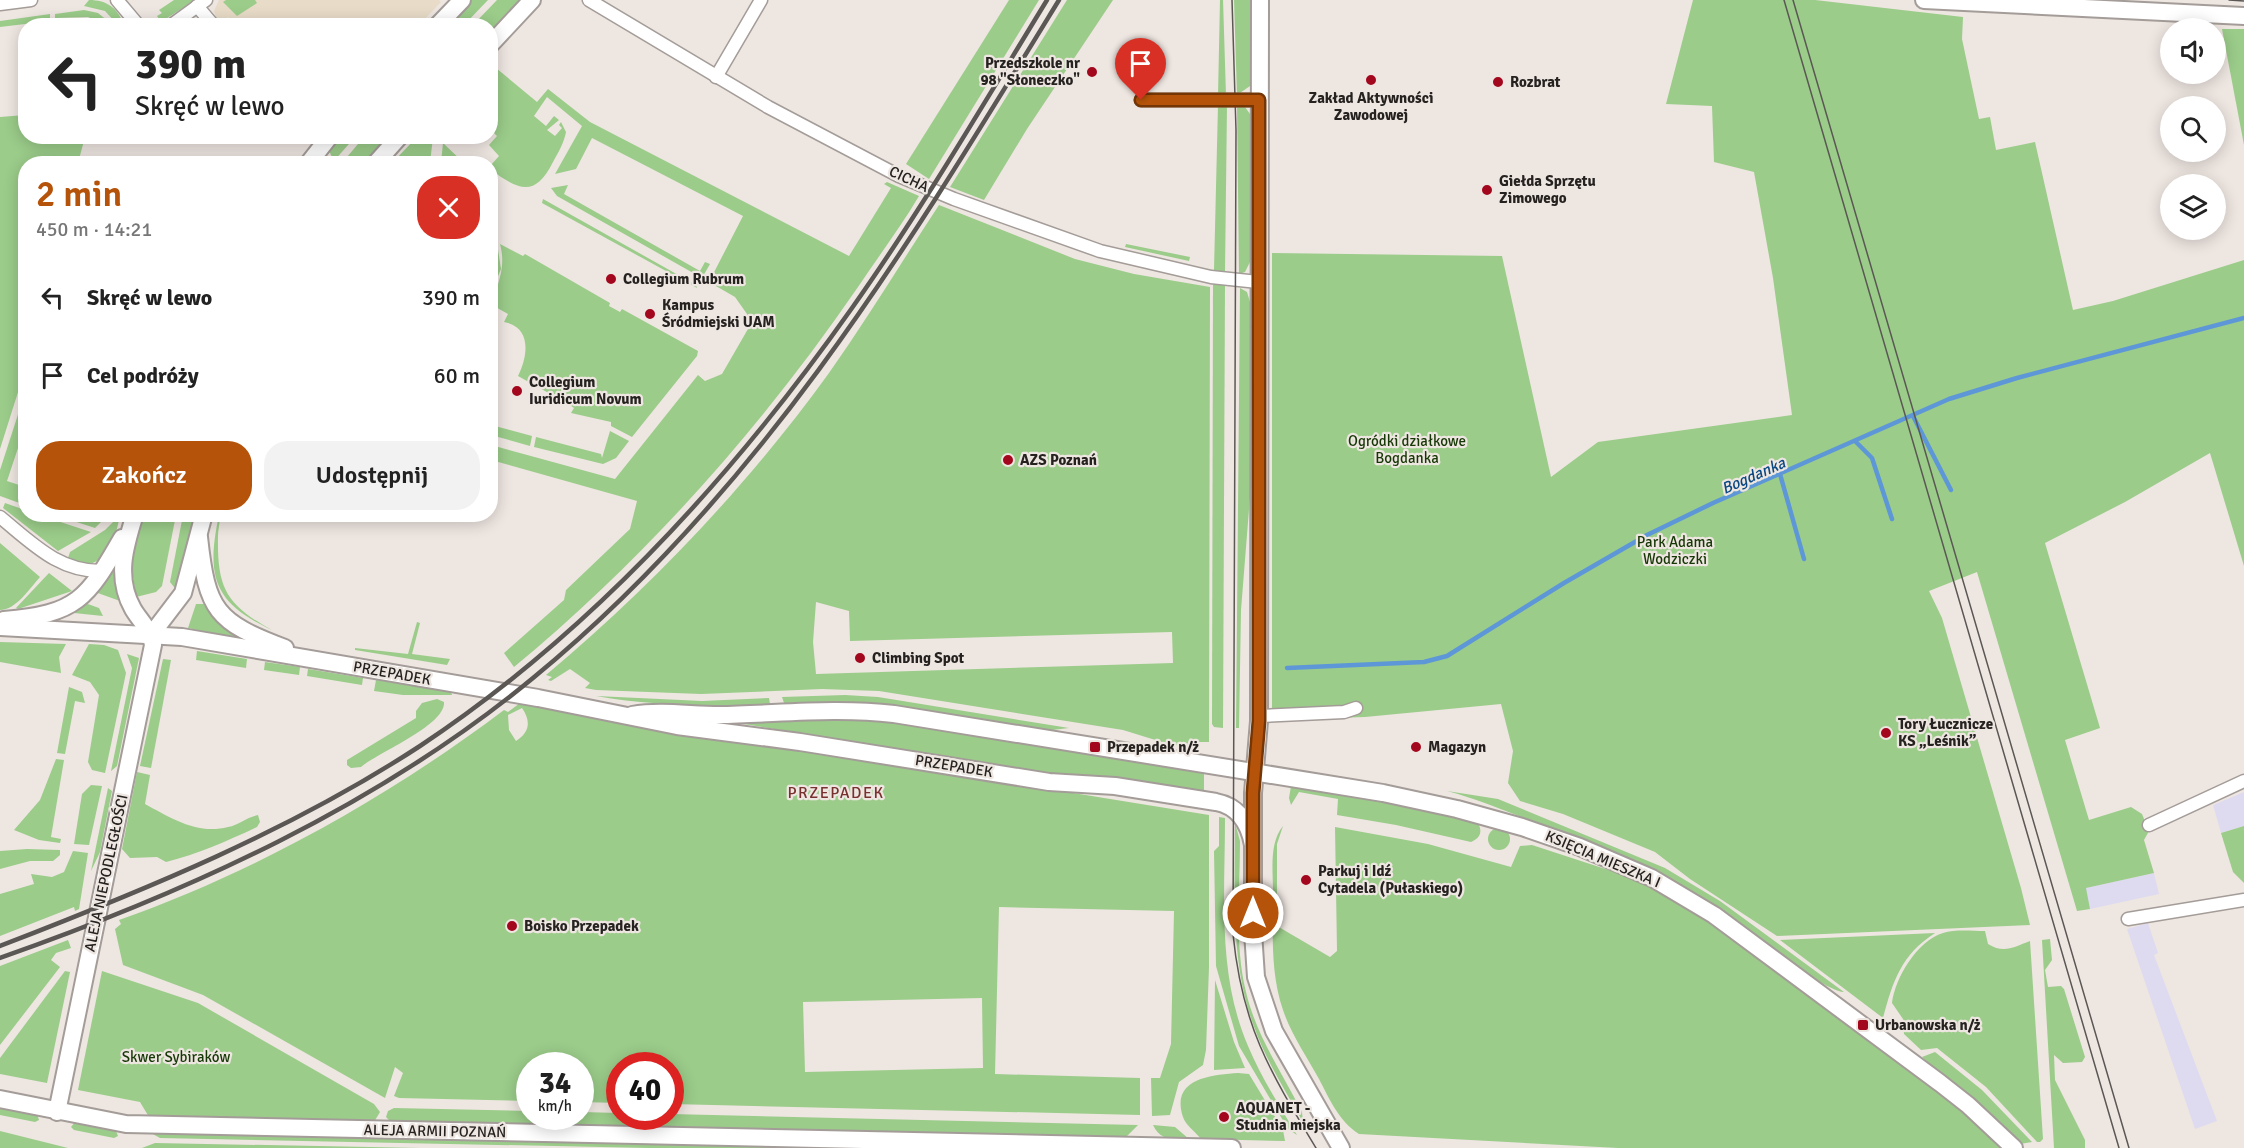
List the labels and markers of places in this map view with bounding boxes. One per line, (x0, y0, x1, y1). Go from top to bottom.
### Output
pin (1115, 38, 1166, 100)
place label: Przedszkole nr 98 "Słoneczko" (980, 54, 1080, 89)
marker: Przedszkole nr 98 "Słoneczko" (1085, 65, 1099, 79)
marker: Zakład Aktywności Zawodowej (1364, 73, 1378, 87)
place label: Rozbrat (1510, 73, 1561, 91)
marker: Rozbrat (1491, 75, 1505, 89)
place label: Zakład Aktywności Zawodowej (1309, 89, 1433, 124)
place label: Giełda Sprzętu Zimowego (1499, 172, 1596, 207)
marker: Giełda Sprzętu Zimowego (1480, 183, 1494, 197)
place label: Collegium Rubrum (623, 270, 744, 288)
marker: Collegium Rubrum (604, 272, 618, 286)
place label: Kampus Śródmiejski UAM (662, 296, 775, 331)
marker: Kampus Śródmiejski UAM (643, 307, 657, 321)
place label: Collegium Iuridicum Novum (529, 373, 642, 408)
marker: Collegium Iuridicum Novum (510, 384, 524, 398)
place label: AZS Poznań (1020, 451, 1097, 469)
marker: AZS Poznań (1001, 453, 1015, 467)
place label: Climbing Spot (872, 649, 965, 667)
marker: Climbing Spot (853, 651, 867, 665)
place label: Tory Łucznicze KS „Leśnik” (1898, 715, 1993, 750)
marker: Tory Łucznicze KS „Leśnik” (1879, 726, 1893, 740)
place label: Przepadek n/ż (1107, 738, 1199, 756)
place label: Magazyn (1428, 738, 1486, 756)
marker: Przepadek n/ż (1088, 740, 1102, 754)
marker: Magazyn (1409, 740, 1423, 754)
place label: Parkuj i Idź Cytadela (Pułaskiego) (1318, 862, 1463, 897)
marker: Parkuj i Idź Cytadela (Pułaskiego) (1299, 873, 1313, 887)
place label: Boisko Przepadek (524, 917, 639, 935)
marker: Boisko Przepadek (505, 919, 519, 933)
place label: Urbanowska n/ż (1875, 1016, 1981, 1034)
marker: Urbanowska n/ż (1856, 1018, 1870, 1032)
place label: AQUANET - Studnia miejska (1236, 1099, 1341, 1134)
marker: AQUANET - Studnia miejska (1217, 1110, 1231, 1124)

